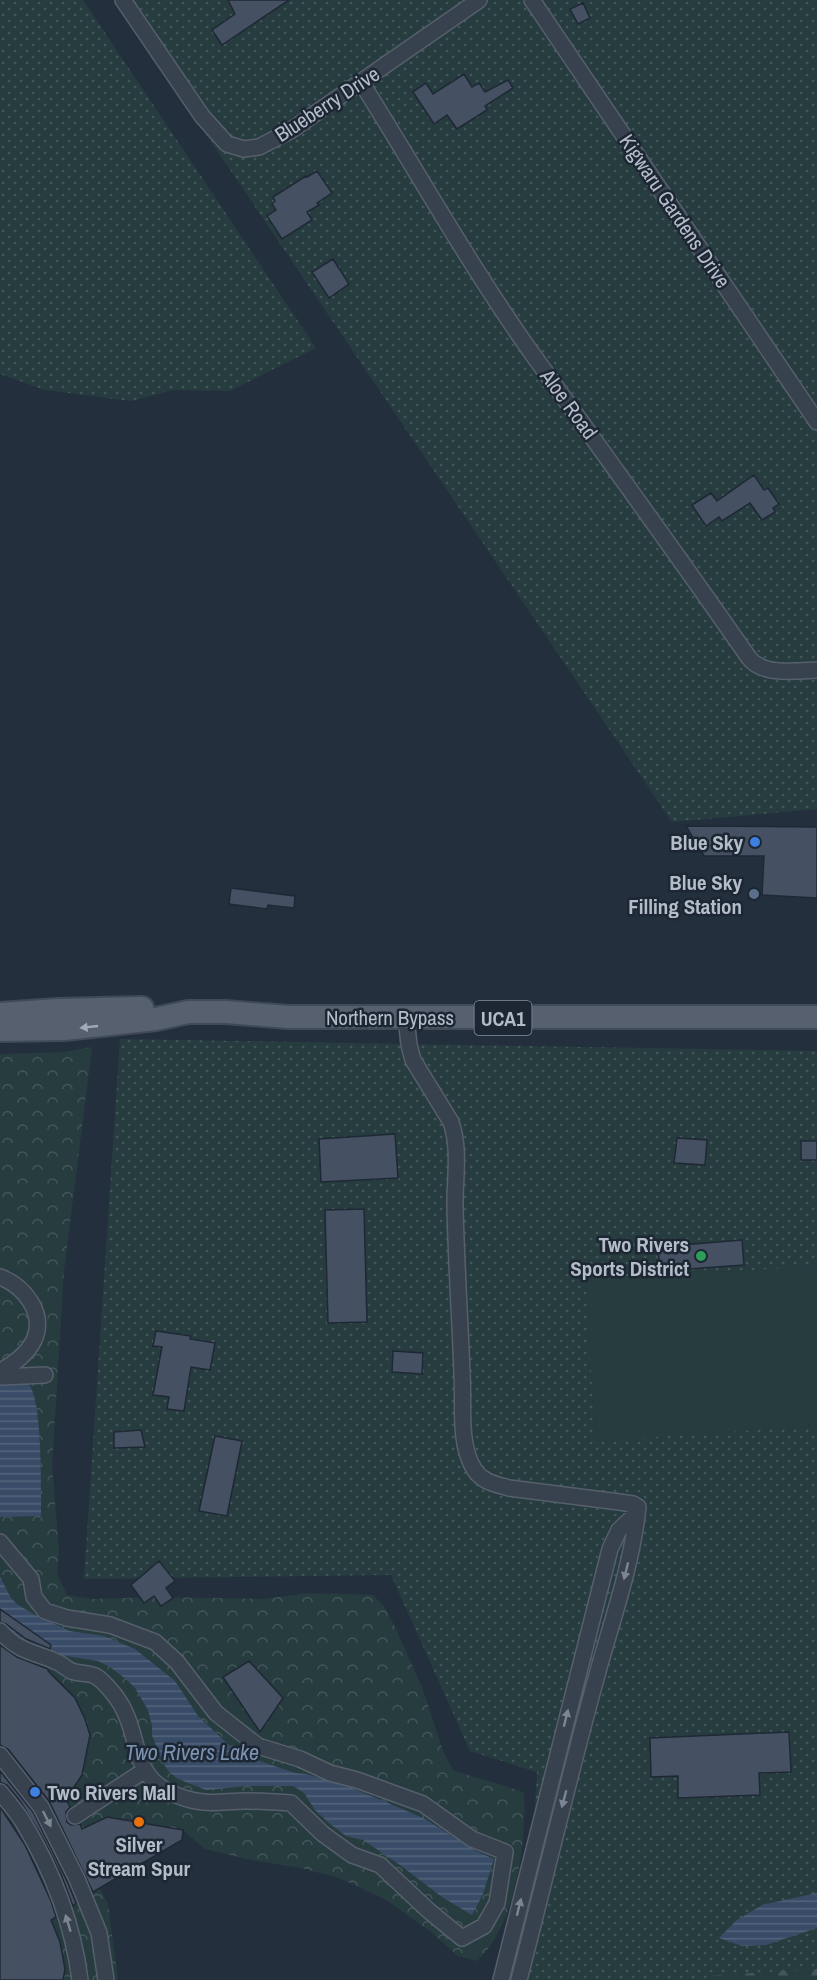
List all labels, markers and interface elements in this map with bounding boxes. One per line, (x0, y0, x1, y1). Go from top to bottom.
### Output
street label: Blueberry Drive (269, 59, 385, 149)
street label: Kigwaru Gardens Drive (613, 128, 737, 294)
street label: Aloe Road (533, 362, 604, 445)
place label: Blue Sky (670, 828, 743, 857)
marker: Blue Sky (748, 835, 762, 849)
place label: Blue Sky Filling Station (628, 868, 742, 921)
marker: Blue Sky Filling Station (747, 887, 761, 901)
road number: UCA1 (474, 1001, 532, 1035)
street label: Northern Bypass (326, 1003, 454, 1032)
one-way arrow (80, 1022, 99, 1032)
place label: Two Rivers Sports District (570, 1230, 689, 1283)
marker: Two Rivers Sports District (694, 1249, 708, 1263)
one-way arrow (621, 1562, 631, 1580)
one-way arrow (562, 1708, 572, 1727)
water label: Two Rivers Lake (125, 1737, 259, 1767)
place label: Two Rivers Mall (47, 1778, 176, 1807)
marker: Two Rivers Mall (28, 1785, 42, 1799)
one-way arrow (559, 1790, 569, 1809)
one-way arrow (42, 1811, 52, 1828)
marker: Silver Stream Spur (132, 1815, 146, 1829)
place label: Silver Stream Spur (88, 1830, 190, 1883)
one-way arrow (515, 1898, 525, 1916)
one-way arrow (63, 1914, 72, 1932)

